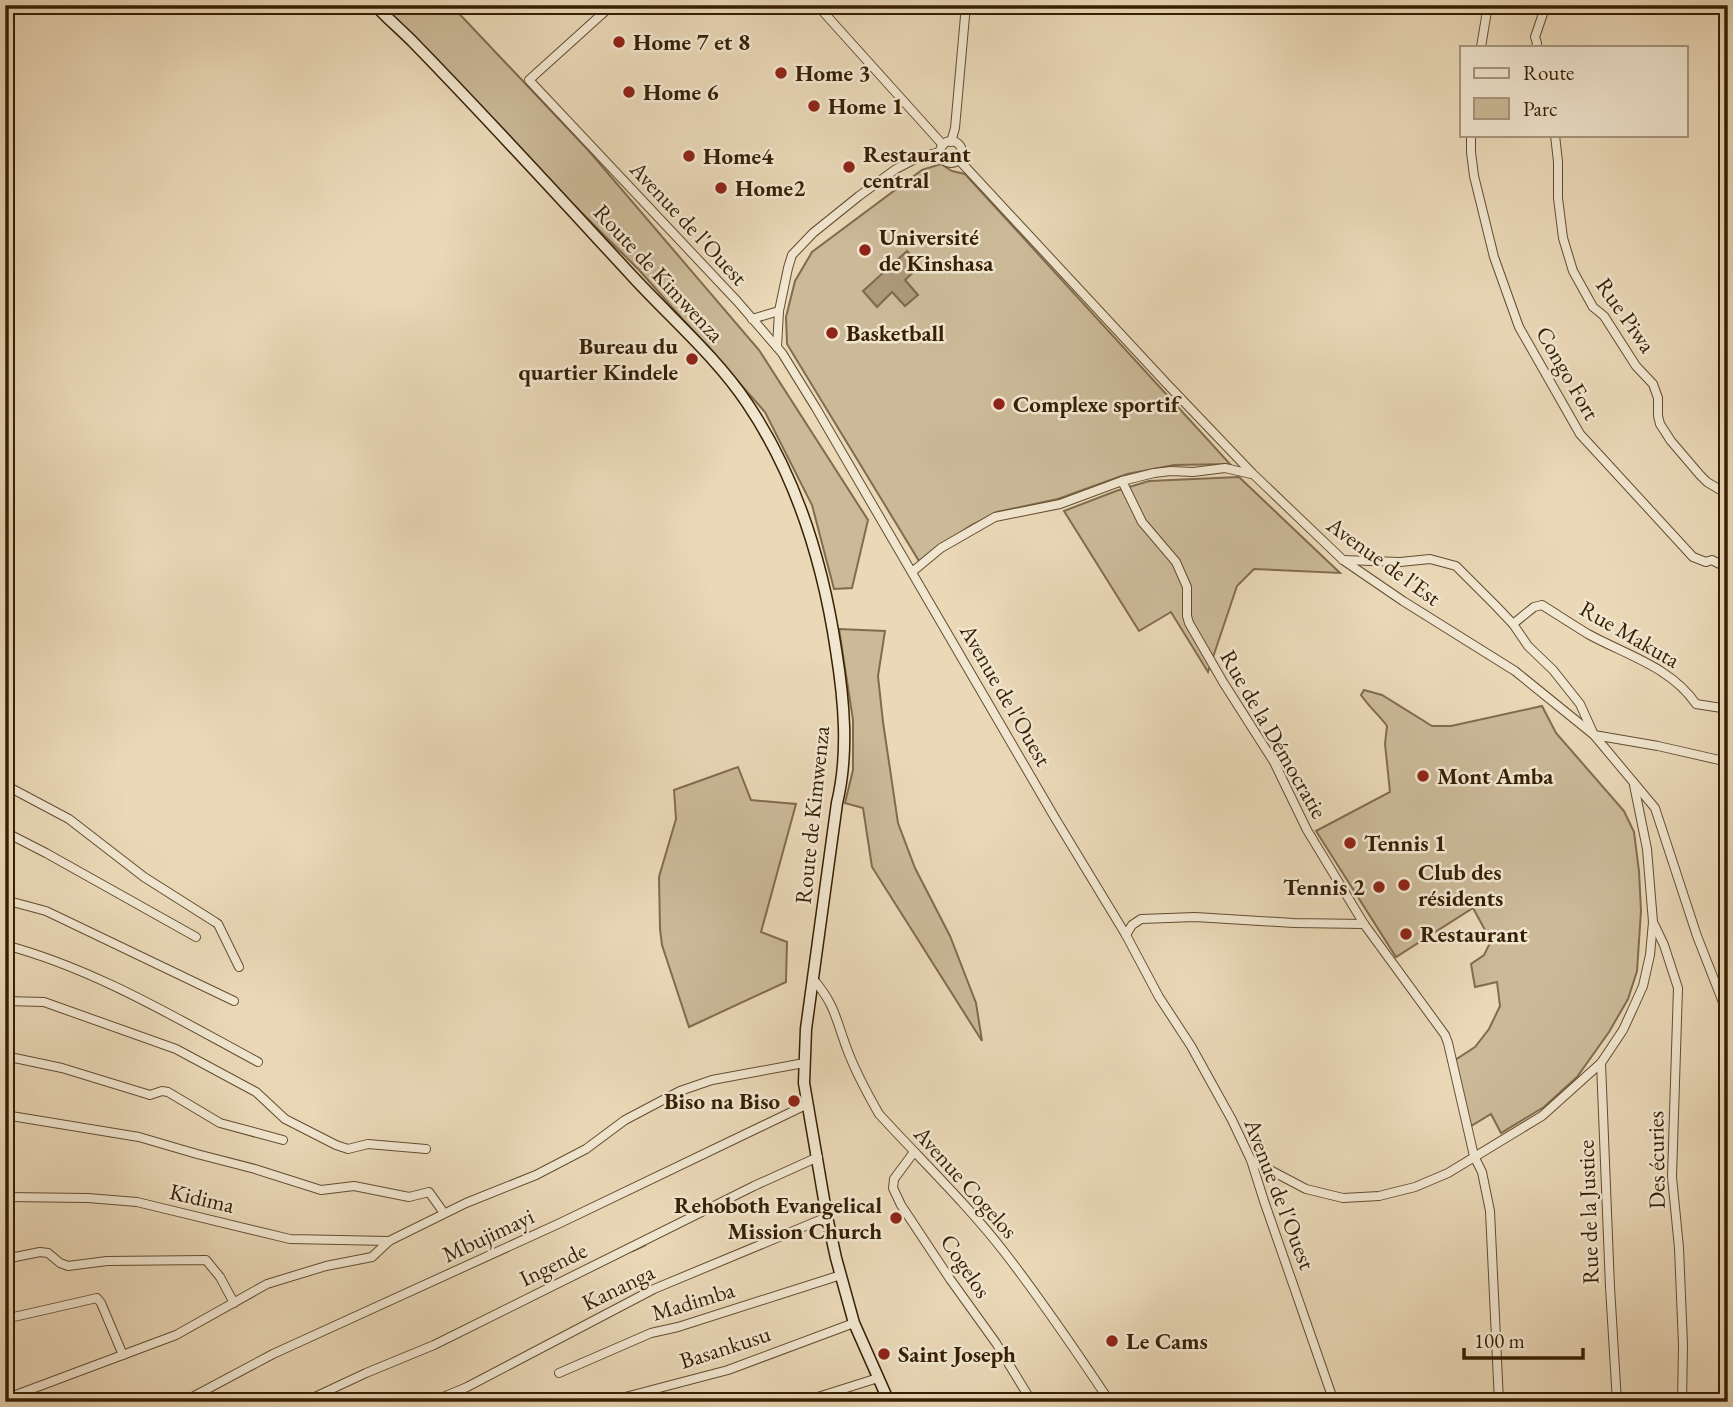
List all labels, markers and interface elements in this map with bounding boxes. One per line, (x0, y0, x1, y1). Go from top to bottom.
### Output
place label: Home 7 et 8 (633, 27, 750, 57)
marker: Home 7 et 8 (611, 34, 627, 50)
legend (1460, 46, 1688, 136)
place label: Home 3 (795, 58, 871, 88)
text: Route (1523, 59, 1574, 86)
marker: Home 3 (773, 65, 789, 81)
place label: Home 6 (643, 77, 719, 107)
marker: Home 6 (621, 84, 637, 100)
place label: Home 1 (828, 91, 904, 121)
text: Parc (1523, 95, 1557, 122)
marker: Home 1 (806, 98, 822, 114)
place label: Restaurant central (863, 139, 971, 195)
place label: Home4 (703, 141, 774, 171)
marker: Home4 (681, 148, 697, 164)
street label: Avenue de l'Ouest (623, 154, 755, 292)
marker: Restaurant central (841, 159, 857, 175)
place label: Home2 (735, 173, 805, 203)
marker: Home2 (713, 180, 729, 196)
street label: Route de Kimwenza (587, 197, 731, 349)
place label: Université de Kinshasa (879, 222, 994, 278)
marker: Université de Kinshasa (857, 242, 873, 258)
street label: Rue Piwa (1589, 272, 1663, 359)
place label: Basketball (846, 318, 945, 348)
street label: Congo Fort (1529, 321, 1607, 426)
marker: Basketball (824, 325, 840, 341)
place label: Bureau du quartier Kindele (518, 331, 678, 387)
marker: Bureau du quartier Kindele (684, 351, 700, 367)
place label: Complexe sportif (1013, 389, 1182, 419)
marker: Complexe sportif (991, 396, 1007, 412)
street label: Avenue de l'Est (1320, 509, 1447, 613)
street label: Rue Makuta (1575, 593, 1686, 675)
street label: Avenue de l'Ouest (953, 618, 1059, 772)
street label: Rue de la Démocratie (1214, 644, 1334, 824)
street label: Route de Kimwenza (788, 724, 836, 905)
place label: Mont Amba (1437, 761, 1554, 791)
marker: Mont Amba (1415, 768, 1431, 784)
place label: Tennis 1 (1364, 828, 1446, 858)
marker: Tennis 1 (1342, 835, 1358, 851)
place label: Club des résidents (1418, 857, 1503, 913)
place label: Tennis 2 (1283, 872, 1365, 902)
marker: Club des résidents (1396, 877, 1412, 893)
marker: Tennis 2 (1371, 879, 1387, 895)
place label: Restaurant (1420, 919, 1528, 949)
marker: Restaurant (1398, 926, 1414, 942)
place label: Biso na Biso (664, 1086, 780, 1116)
marker: Biso na Biso (786, 1093, 802, 1109)
street label: Des écuries (1640, 1111, 1672, 1209)
street label: Avenue de l'Ouest (1237, 1113, 1323, 1274)
street label: Avenue Cogelos (907, 1119, 1025, 1245)
street label: Rue de la Justice (1570, 1139, 1606, 1285)
street label: Kidima (167, 1176, 238, 1220)
place label: Rehoboth Evangelical Mission Church (674, 1190, 882, 1246)
street label: Mbujimayi (437, 1201, 539, 1269)
marker: Rehoboth Evangelical Mission Church (888, 1210, 904, 1226)
street label: Cogelos (934, 1228, 998, 1304)
street label: Ingende (514, 1235, 592, 1293)
street label: Kananga (577, 1256, 660, 1317)
street label: Madimba (648, 1274, 739, 1328)
scale bar (1464, 1316, 1582, 1360)
street label: Basankusu (676, 1318, 774, 1376)
place label: Le Cams (1126, 1326, 1208, 1356)
text: 100 m (1474, 1327, 1525, 1354)
marker: Le Cams (1104, 1333, 1120, 1349)
place label: Saint Joseph (898, 1339, 1016, 1369)
marker: Saint Joseph (876, 1346, 892, 1362)

